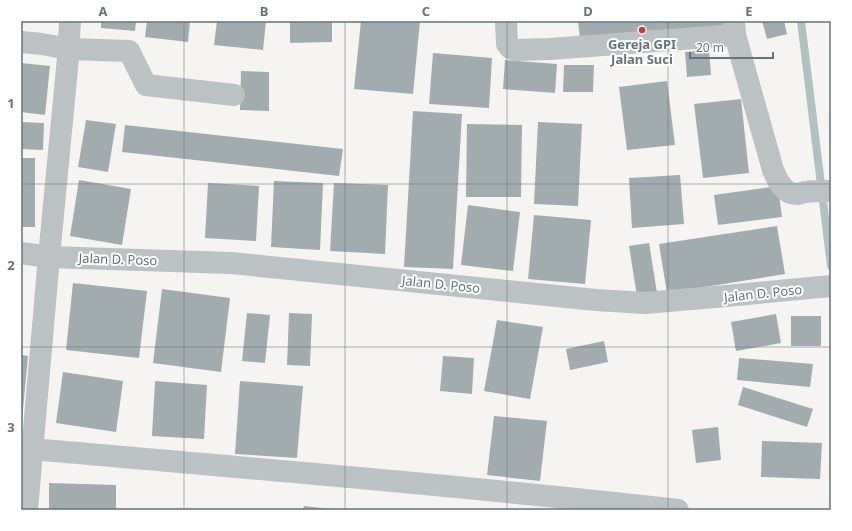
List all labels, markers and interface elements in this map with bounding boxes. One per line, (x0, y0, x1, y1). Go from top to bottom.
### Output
text: A (99, 2, 108, 20)
text: B (260, 2, 268, 20)
text: C (422, 2, 430, 20)
text: D (583, 2, 593, 20)
text: E (745, 2, 753, 20)
marker: Gereja GPI Jalan Suci (637, 25, 647, 35)
scale bar (690, 34, 773, 60)
place label: Gereja GPI Jalan Suci (608, 35, 676, 68)
text: 20 m (696, 39, 724, 56)
text: 1 (7, 94, 15, 112)
street label: Jalan D. Poso (76, 249, 158, 269)
text: 2 (7, 256, 15, 274)
street label: Jalan D. Poso (399, 271, 481, 297)
street label: Jalan D. Poso (721, 280, 803, 306)
text: 3 (7, 418, 15, 436)

